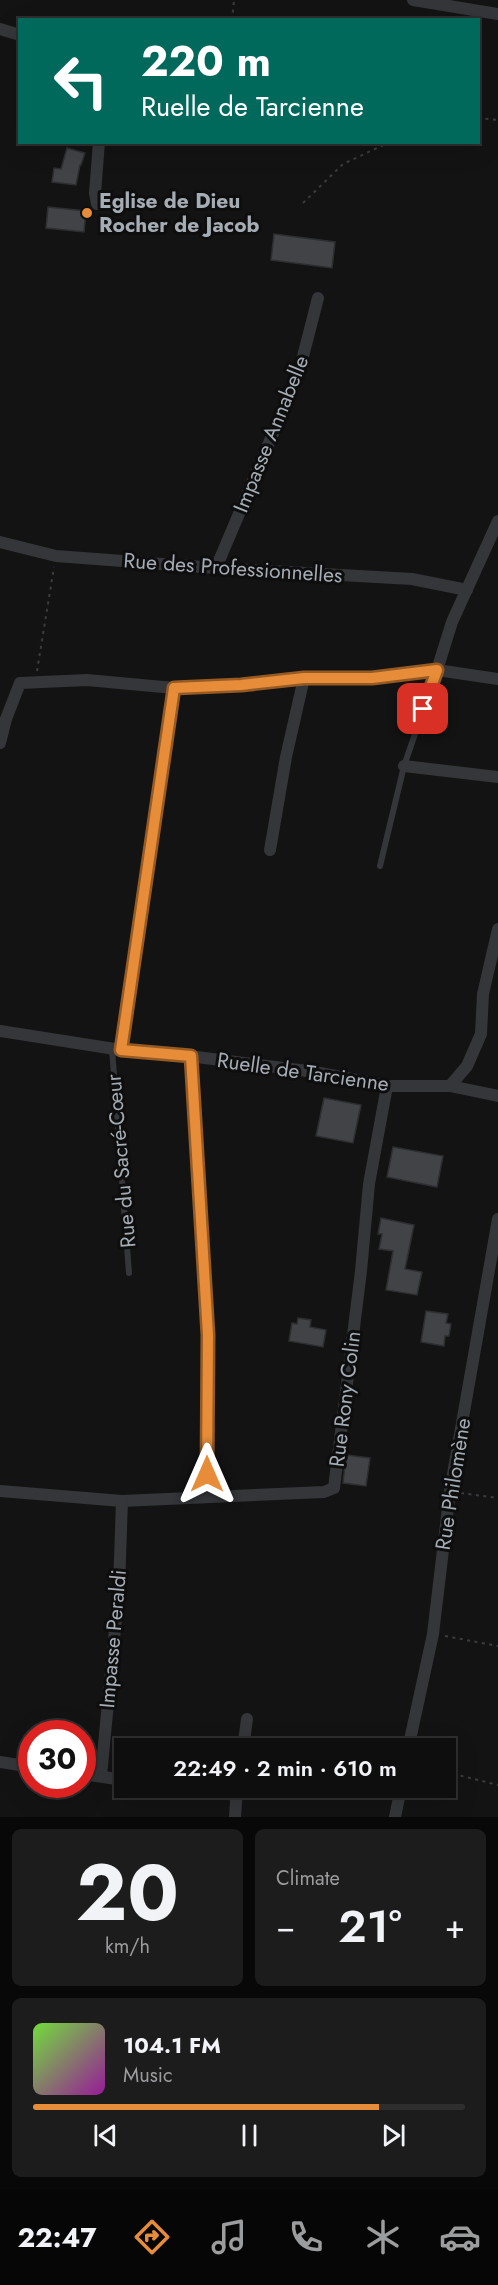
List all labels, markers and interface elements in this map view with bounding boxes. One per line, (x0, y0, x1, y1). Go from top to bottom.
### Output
text: 220 m (141, 31, 271, 92)
icon: left (42, 42, 120, 120)
text: Ruelle de Tarcienne (141, 87, 364, 126)
place label: Eglise de Dieu Rocher de Jacob (99, 186, 260, 240)
marker: Eglise de Dieu Rocher de Jacob (80, 206, 94, 220)
street label: Impasse Annabelle (226, 351, 316, 517)
street label: Rue des Professionnelles (123, 545, 343, 591)
pin (397, 683, 448, 734)
icon: arrive (406, 692, 439, 725)
street label: Ruelle de Tarcienne (215, 1045, 391, 1099)
street label: Rue du Sacré-Cœur (98, 1072, 144, 1249)
street label: Rue Rony Colin (322, 1329, 368, 1469)
street label: Rue Philomène (428, 1416, 478, 1552)
position arrow (175, 1442, 239, 1506)
street label: Impasse Peraldi (92, 1569, 134, 1709)
speed limit sign: 30 (18, 1720, 96, 1798)
text: 22:49 · 2 min · 610 m (173, 1752, 397, 1784)
text: 20 (76, 1837, 179, 1949)
text: Climate (276, 1864, 340, 1893)
text: 21° (338, 1894, 402, 1959)
text: − (276, 1903, 295, 1950)
text: + (445, 1903, 465, 1950)
text: km/h (105, 1932, 150, 1961)
text: 104.1 FM (123, 2029, 221, 2061)
text: Music (123, 2061, 173, 2090)
icon: previous (89, 2119, 122, 2152)
icon: pause (233, 2119, 266, 2152)
icon: next (377, 2119, 410, 2152)
icon: directions (131, 2216, 173, 2258)
icon: music (208, 2216, 250, 2258)
icon: phone (285, 2216, 327, 2258)
icon: climate (362, 2216, 404, 2258)
icon: car (439, 2216, 481, 2258)
text: 22:47 (17, 2218, 97, 2257)

